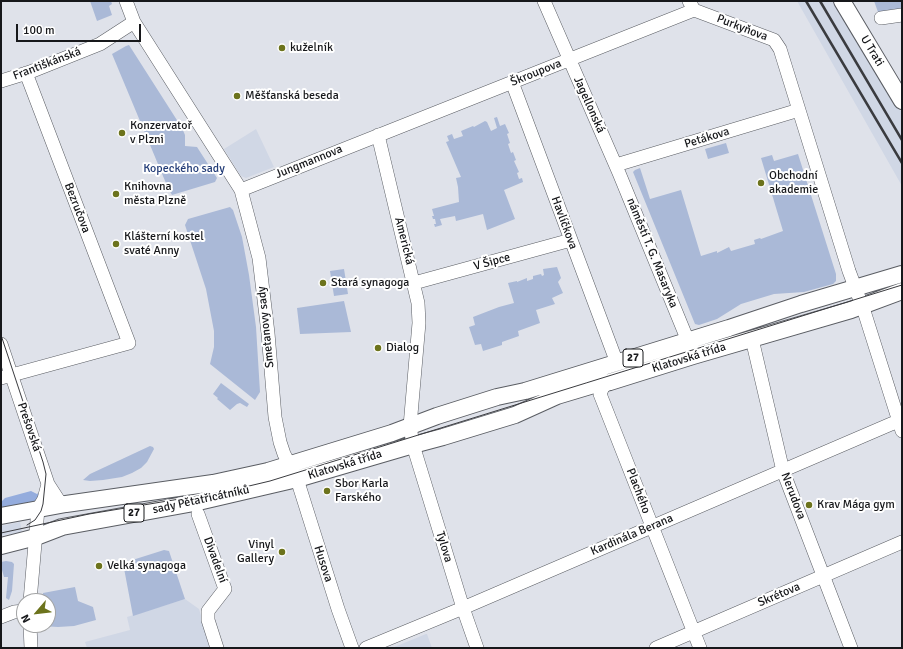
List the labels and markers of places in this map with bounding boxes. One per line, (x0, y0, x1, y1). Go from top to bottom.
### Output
place label: kuželník (290, 41, 333, 55)
marker: kuželník (277, 43, 287, 53)
place label: Měšťanská beseda (245, 89, 339, 103)
marker: Měšťanská beseda (232, 91, 242, 101)
place label: Konzervatoř v Plzni (130, 119, 192, 147)
marker: Konzervatoř v Plzni (117, 128, 127, 138)
place label: Obchodní akademie (769, 169, 818, 197)
marker: Obchodní akademie (756, 178, 766, 188)
place label: Knihovna města Plzně (124, 180, 186, 208)
marker: Knihovna města Plzně (111, 189, 121, 199)
place label: Klášterní kostel svaté Anny (124, 230, 204, 258)
marker: Klášterní kostel svaté Anny (111, 239, 121, 249)
place label: Stará synagoga (331, 276, 409, 290)
marker: Stará synagoga (318, 278, 328, 288)
place label: Dialog (386, 341, 419, 355)
marker: Dialog (373, 343, 383, 353)
place label: Sbor Karla Farského (335, 477, 389, 505)
marker: Sbor Karla Farského (322, 486, 332, 496)
place label: Krav Mága gym (817, 498, 895, 512)
marker: Krav Mága gym (804, 500, 814, 510)
place label: Vinyl Gallery (237, 538, 274, 566)
marker: Vinyl Gallery (277, 547, 287, 557)
place label: Velká synagoga (107, 559, 186, 573)
marker: Velká synagoga (94, 561, 104, 571)

